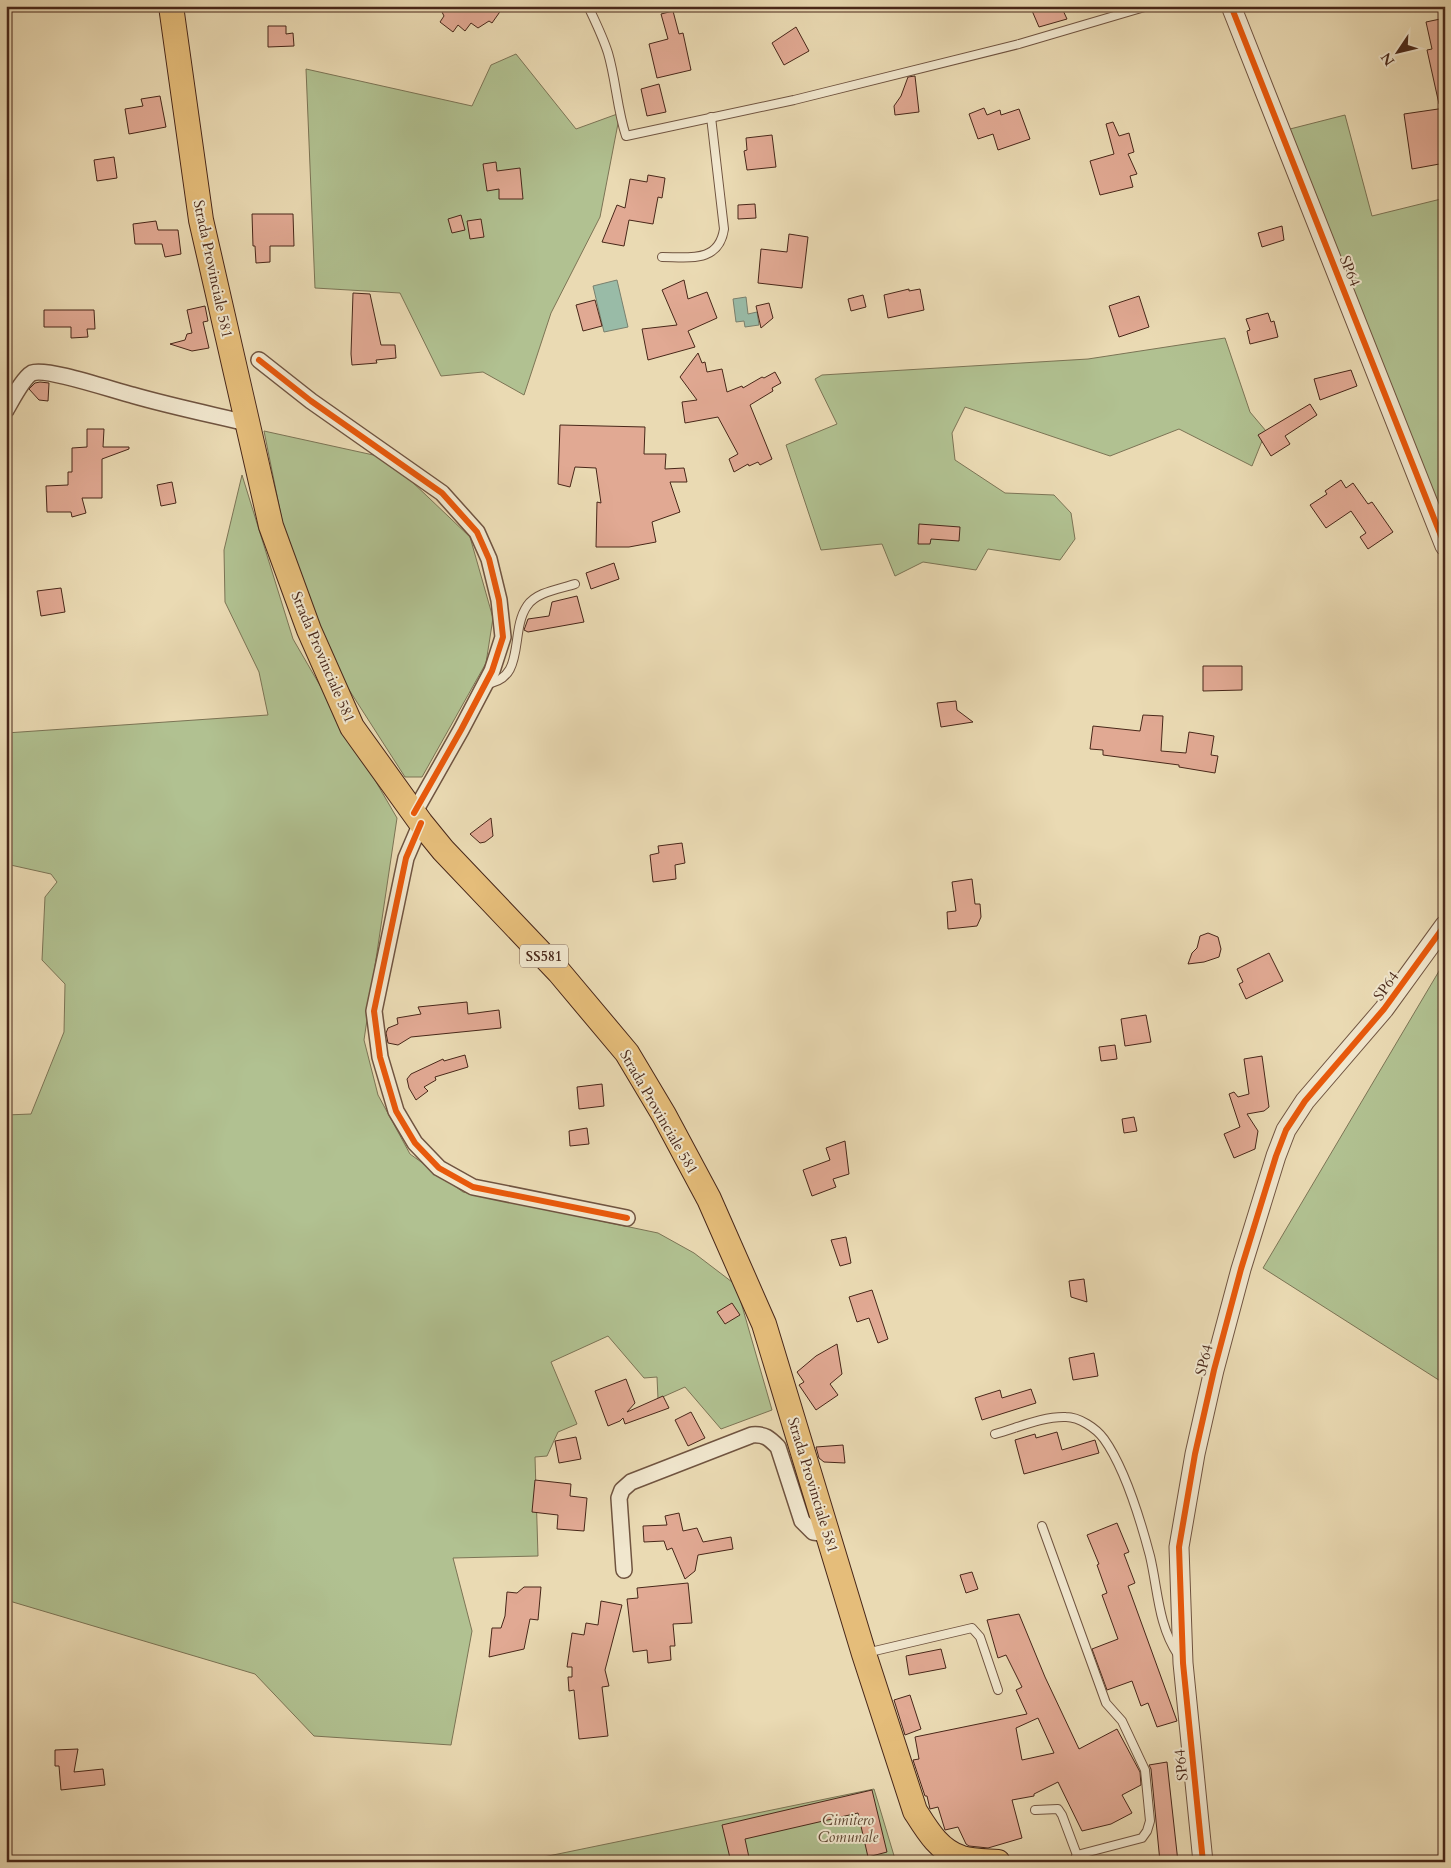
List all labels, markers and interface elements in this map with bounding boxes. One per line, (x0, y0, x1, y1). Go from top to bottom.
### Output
north arrow (1374, 28, 1424, 78)
text: N (1376, 49, 1399, 70)
street label: Strada Provinciale 581 (189, 198, 237, 340)
street label: SP64 (1335, 253, 1365, 290)
street label: Strada Provinciale 581 (286, 588, 360, 726)
road number: SS581 (520, 944, 568, 968)
street label: SP64 (1369, 967, 1404, 1005)
street label: Strada Provinciale 581 (615, 1046, 703, 1178)
street label: SP64 (1190, 1342, 1218, 1378)
street label: Strada Provinciale 581 (783, 1415, 843, 1555)
street label: SP64 (1169, 1748, 1193, 1782)
park label: Cimitero Comunale (818, 1810, 878, 1847)

